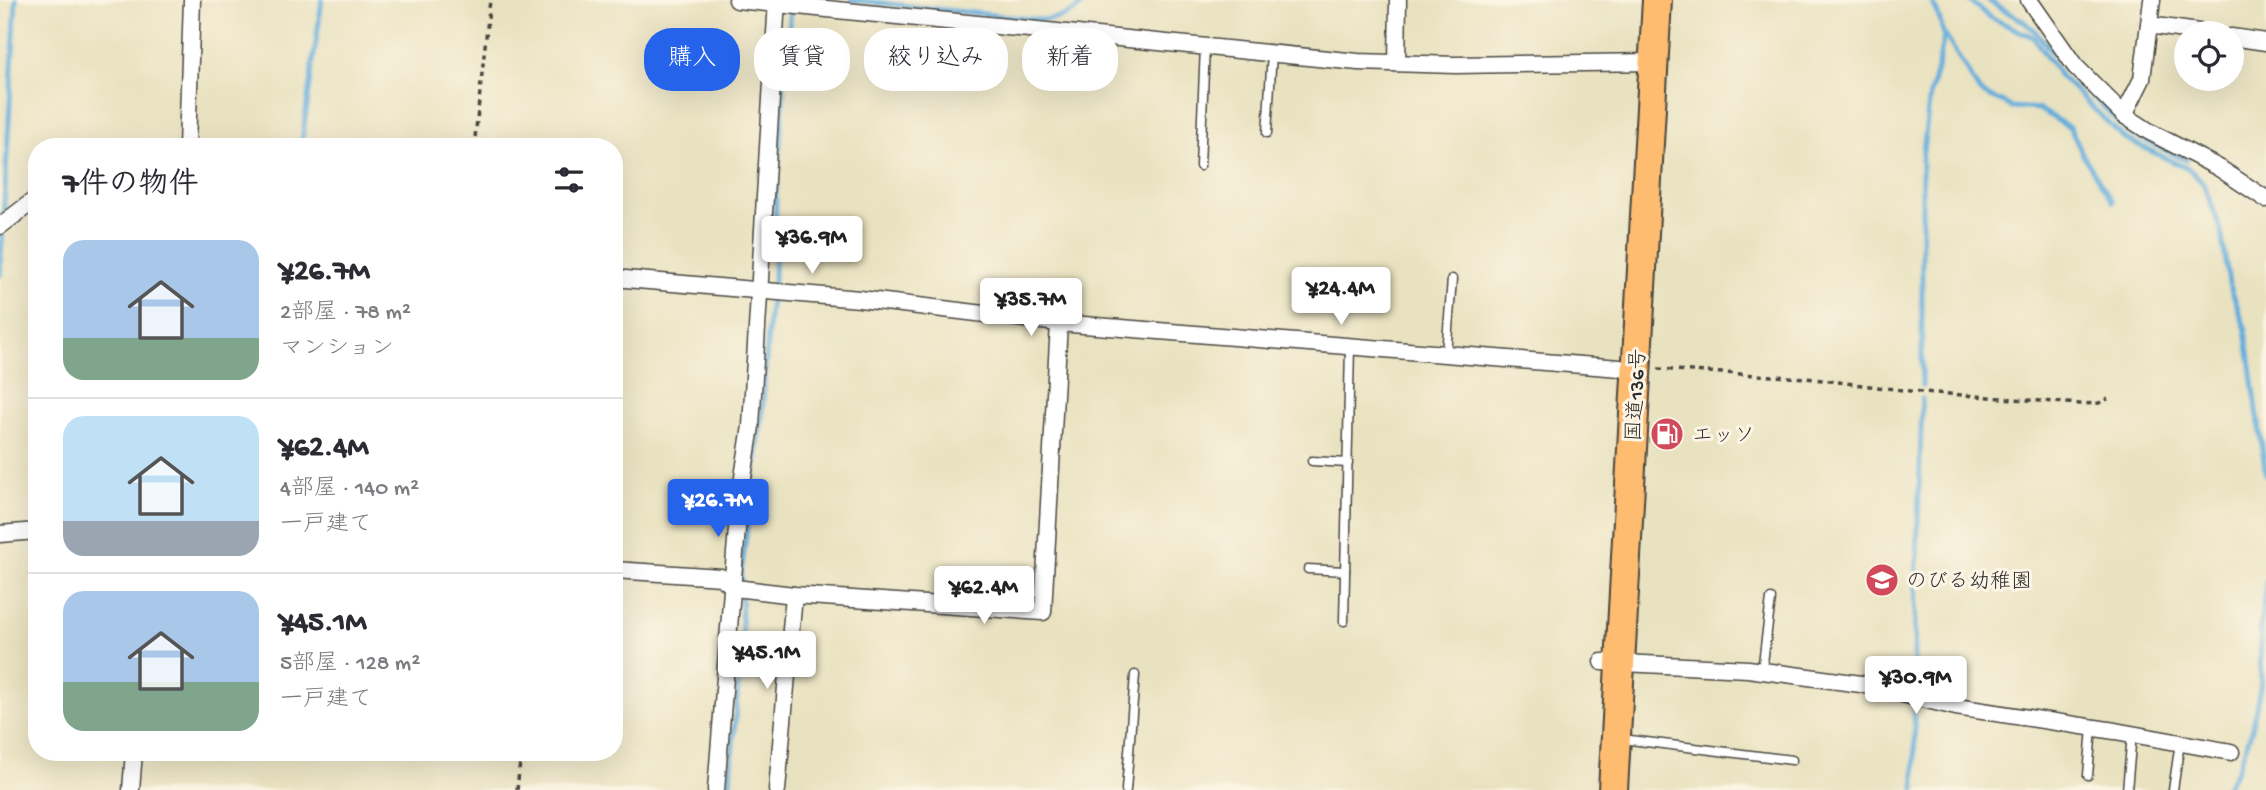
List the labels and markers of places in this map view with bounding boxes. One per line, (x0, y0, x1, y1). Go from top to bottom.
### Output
pin: ¥36.9M (755, 216, 869, 276)
pin: ¥24.4M (1284, 268, 1398, 327)
pin: ¥35.7M (974, 278, 1088, 338)
fuel station icon: エッソ (1648, 415, 1686, 453)
place label: エッソ (1692, 425, 1755, 450)
pin: ¥26.7M (661, 480, 775, 539)
school or university icon: のびる幼稚園 (1863, 561, 1901, 599)
pin: ¥62.4M (927, 566, 1041, 626)
place label: のびる幼稚園 (1906, 570, 2032, 596)
pin: ¥45.1M (710, 632, 824, 691)
pin: ¥30.9M (1859, 656, 1973, 716)

